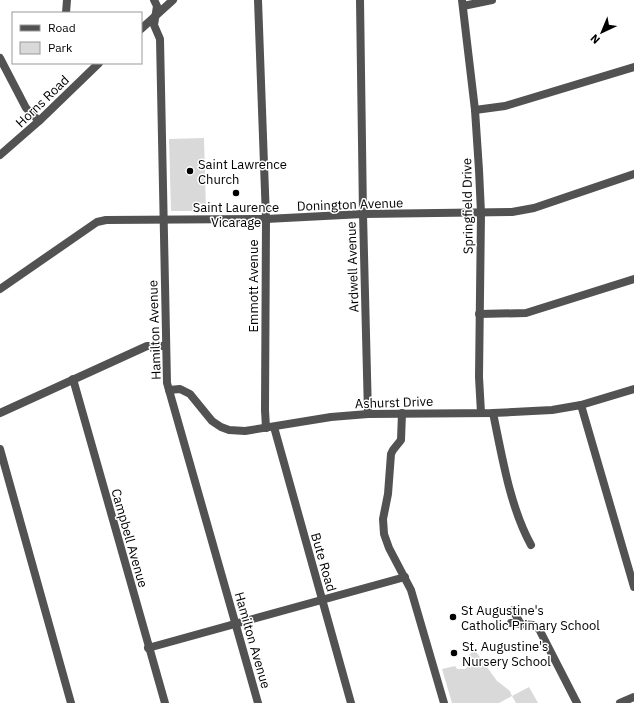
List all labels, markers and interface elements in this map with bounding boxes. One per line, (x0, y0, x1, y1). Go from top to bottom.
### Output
legend (12, 12, 142, 64)
north arrow (582, 12, 622, 52)
text: Road (48, 20, 76, 35)
text: N (587, 31, 603, 47)
text: Park (48, 40, 73, 55)
street label: Horns Road (12, 72, 73, 131)
place label: Saint Lawrence Church (198, 156, 287, 188)
street label: Springfield Drive (458, 158, 477, 254)
marker: Saint Lawrence Church (185, 166, 195, 176)
marker: Saint Laurence Vicarage (231, 188, 241, 198)
street label: Donington Avenue (296, 194, 404, 215)
place label: Saint Laurence Vicarage (193, 199, 279, 231)
street label: Ardwell Avenue (342, 221, 363, 313)
street label: Emmott Avenue (245, 239, 262, 333)
street label: Hamilton Avenue (144, 280, 165, 380)
street label: Ashurst Drive (355, 393, 433, 412)
street label: Campbell Avenue (107, 487, 152, 590)
street label: Bute Road (307, 531, 340, 594)
street label: Hamilton Avenue (231, 590, 274, 690)
place label: St Augustine's Catholic Primary School (461, 602, 600, 634)
marker: St Augustine's Catholic Primary School (448, 612, 458, 622)
place label: St. Augustine's Nursery School (462, 638, 551, 670)
marker: St. Augustine's Nursery School (449, 648, 459, 658)

